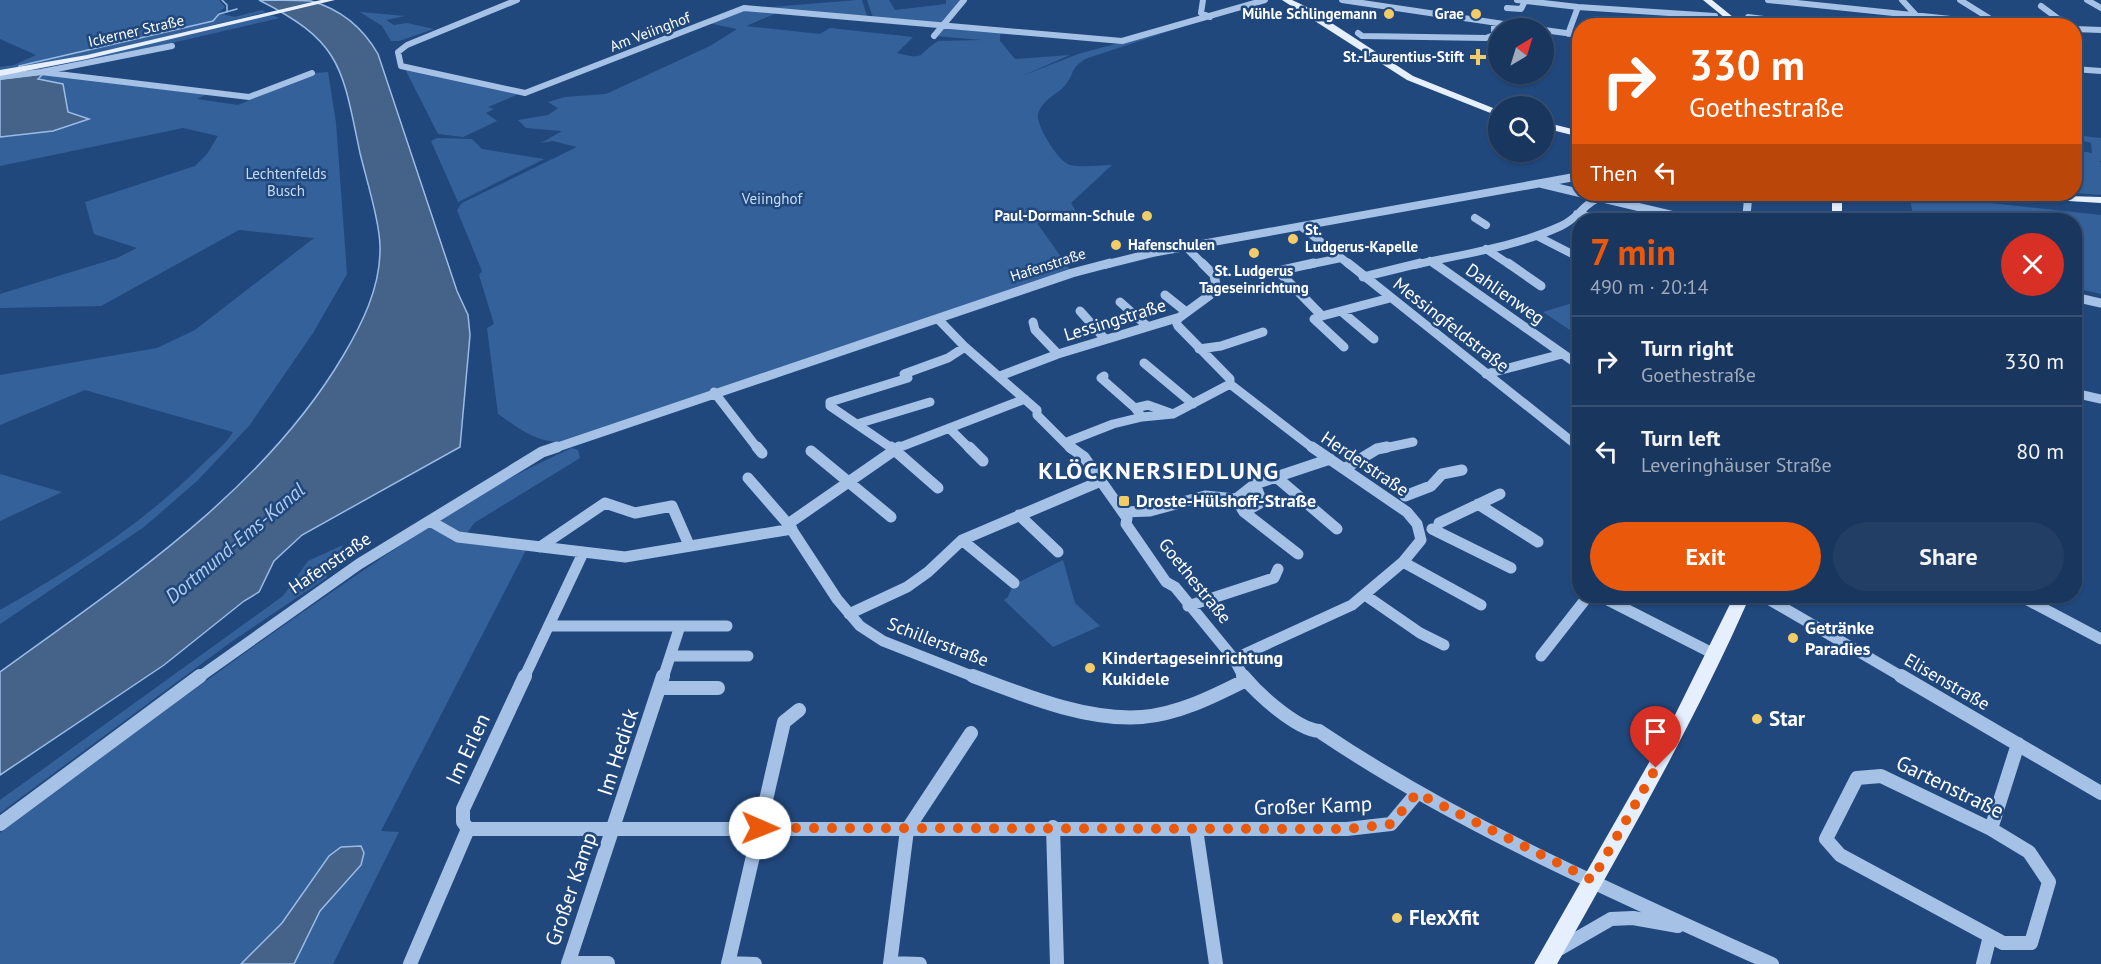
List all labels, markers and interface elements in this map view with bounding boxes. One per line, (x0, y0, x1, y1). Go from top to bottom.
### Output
place label: Mühle Schlingemann (1242, 4, 1377, 23)
place label: Grae (1435, 4, 1464, 23)
street label: Am Veiinghof (607, 7, 694, 56)
marker: Mühle Schlingemann (1382, 7, 1396, 21)
marker: Grae (1469, 7, 1483, 21)
street label: Ickerner Straße (86, 10, 186, 51)
north arrow (1488, 18, 1554, 84)
map controls (1488, 18, 1554, 162)
text: 330 m (1689, 37, 1805, 92)
icon: right (1590, 42, 1668, 120)
place label: St.-Laurentius-Stift (1343, 47, 1465, 66)
marker: St.-Laurentius-Stift (1469, 48, 1487, 66)
text: Goethestraße (1689, 90, 1844, 124)
button: search (1488, 96, 1554, 162)
icon: left (1649, 156, 1682, 189)
text: Then (1590, 159, 1637, 187)
park label: Lechtenfelds Busch (245, 164, 327, 200)
park label: Veiinghof (741, 189, 803, 208)
place label: Paul-Dormann-Schule (995, 206, 1135, 225)
marker: Paul-Dormann-Schule (1140, 209, 1154, 223)
place label: St. Ludgerus-Kapelle (1305, 220, 1419, 256)
text: 7 min (1590, 228, 1676, 275)
marker: St. Ludgerus-Kapelle (1286, 232, 1300, 246)
button: close (2001, 233, 2064, 296)
place label: Hafenschulen (1128, 235, 1215, 254)
marker: Hafenschulen (1109, 238, 1123, 252)
street label: Hafenstraße (1008, 243, 1088, 286)
marker: St. Ludgerus Tageseinrichtung (1247, 246, 1261, 260)
street label: Dahlienweg (1461, 258, 1549, 329)
place label: St. Ludgerus Tageseinrichtung (1199, 261, 1309, 297)
street label: Messingfeldstraße (1389, 272, 1514, 377)
text: 490 m · 20:14 (1590, 274, 1708, 300)
street label: Lessingstraße (1061, 293, 1169, 346)
text: Turn right (1641, 334, 1733, 362)
icon: right (1590, 345, 1623, 378)
text: 330 m (2004, 347, 2064, 375)
text: Goethestraße (1641, 362, 1756, 388)
text: Turn left (1641, 424, 1721, 452)
street label: Herderstraße (1317, 426, 1414, 501)
icon: left (1590, 435, 1623, 468)
text: 80 m (2016, 437, 2064, 465)
text: Leveringhäuser Straße (1641, 452, 1832, 478)
district label: KLÖCKNERSIEDLUNG (1038, 455, 1280, 486)
water label: Dortmund-Ems-Kanal (160, 477, 311, 609)
place label: Droste-Hülshoff-Straße (1136, 489, 1316, 512)
marker: Droste-Hülshoff-Straße (1117, 494, 1131, 508)
button: Exit (1590, 522, 1821, 591)
button: Share (1833, 522, 2064, 591)
street label: Hafenstraße (284, 527, 375, 598)
street label: Goethestraße (1154, 533, 1237, 628)
street label: Schillerstraße (884, 612, 992, 671)
place label: Getränke Paradies (1805, 616, 1874, 660)
marker: Getränke Paradies (1786, 631, 1800, 645)
place label: Kindertageseinrichtung Kukidele (1102, 646, 1283, 690)
street label: Elisenstraße (1900, 648, 1994, 715)
marker: Kindertageseinrichtung Kukidele (1083, 661, 1097, 675)
street label: Im Hedick (591, 705, 644, 799)
place label: Star (1769, 705, 1806, 732)
pin (1630, 706, 1681, 768)
street label: Im Erlen (439, 709, 496, 789)
marker: Star (1750, 712, 1764, 726)
icon: arrive (1639, 715, 1672, 748)
street label: Gartenstraße (1892, 749, 2009, 824)
street label: Großer Kamp (1253, 790, 1372, 821)
position arrow (728, 796, 792, 860)
street label: Großer Kamp (539, 829, 603, 949)
place label: FlexXfit (1409, 904, 1480, 931)
marker: FlexXfit (1390, 911, 1404, 925)

